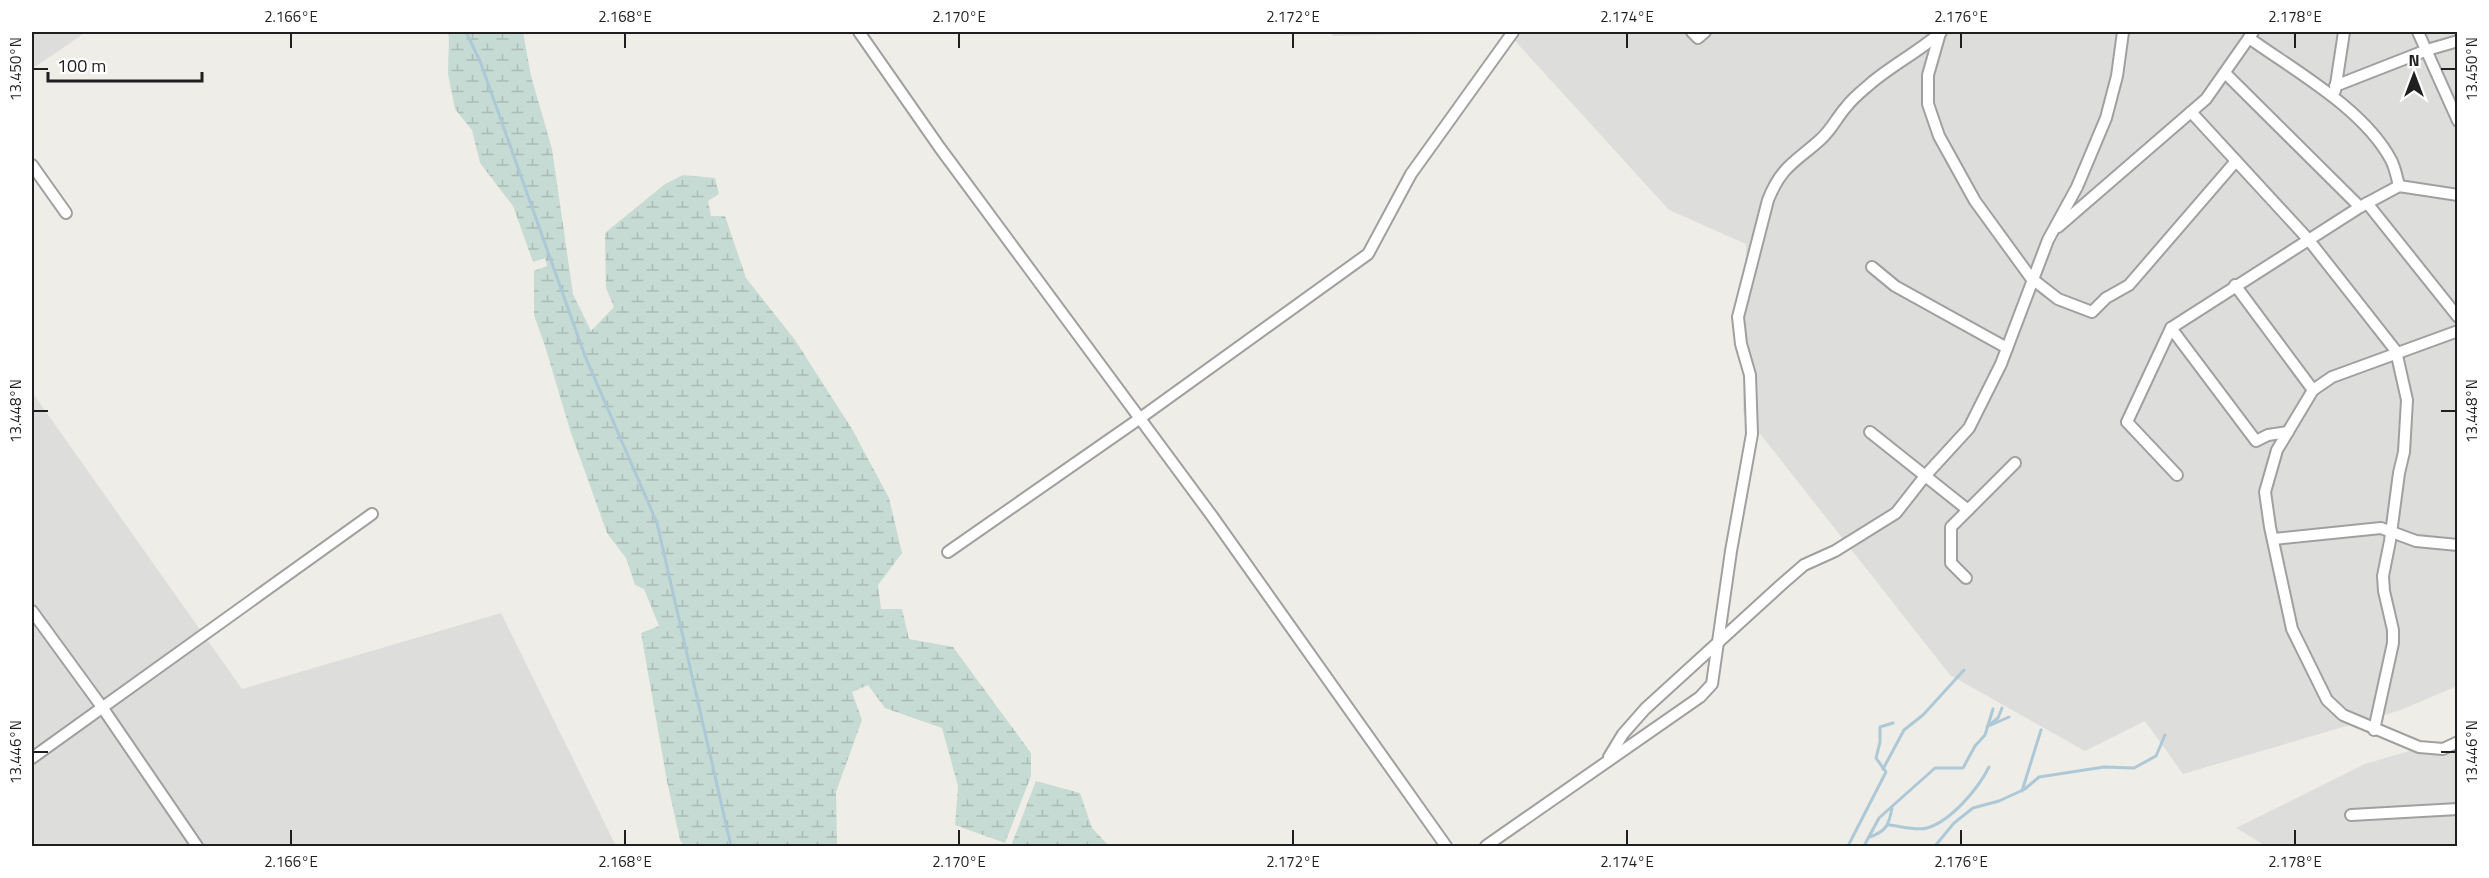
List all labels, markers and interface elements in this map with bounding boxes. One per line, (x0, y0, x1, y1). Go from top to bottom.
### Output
text: 2.166°E (264, 5, 318, 28)
text: 2.168°E (598, 5, 652, 28)
text: 2.170°E (932, 5, 986, 28)
text: 2.172°E (1266, 5, 1320, 28)
text: 2.174°E (1600, 5, 1654, 28)
text: 2.176°E (1934, 5, 1988, 28)
text: 2.178°E (2268, 5, 2322, 28)
text: 13.450°N (4, 37, 27, 101)
text: 13.450°N (2460, 37, 2483, 101)
scale bar (48, 45, 202, 83)
north arrow (2384, 45, 2444, 105)
text: N (2408, 48, 2420, 72)
text: 100 m (57, 52, 106, 79)
text: 13.448°N (4, 379, 27, 443)
text: 13.448°N (2460, 379, 2483, 443)
text: 13.446°N (4, 720, 27, 784)
text: 13.446°N (2460, 720, 2483, 784)
text: 2.166°E (264, 850, 318, 873)
text: 2.168°E (598, 850, 652, 873)
text: 2.170°E (932, 850, 986, 873)
text: 2.172°E (1266, 850, 1320, 873)
text: 2.174°E (1600, 850, 1654, 873)
text: 2.176°E (1934, 850, 1988, 873)
text: 2.178°E (2268, 850, 2322, 873)

